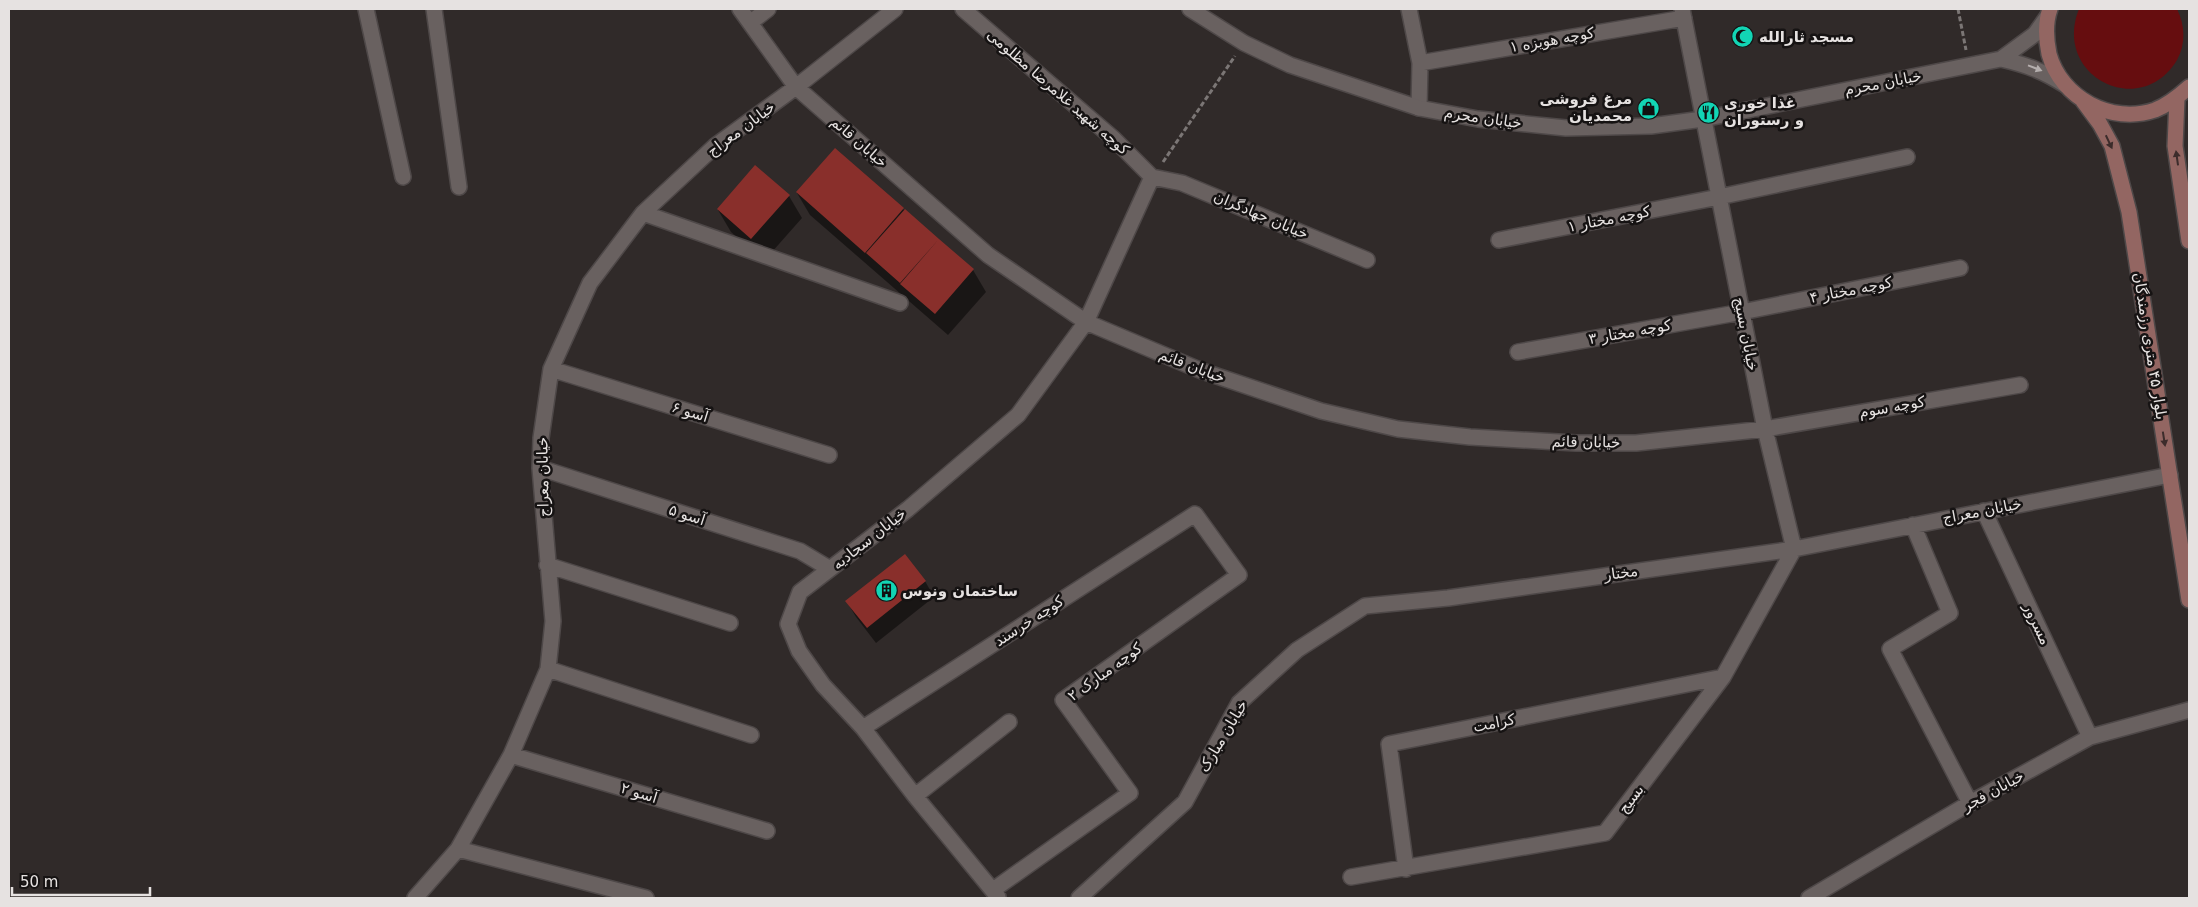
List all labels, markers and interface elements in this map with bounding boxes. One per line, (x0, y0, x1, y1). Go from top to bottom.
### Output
street label: کوچه هویزه ۱ (1508, 24, 1597, 56)
street label: کوچه شهید غلامرضا مظلومی (983, 25, 1133, 159)
mosque icon: مسجد ثارالله (1731, 25, 1755, 49)
place label: مسجد ثارالله (1759, 28, 1854, 46)
one-way arrow (2028, 64, 2043, 72)
street label: خیابان محرم (1843, 67, 1923, 99)
place label: مرغ فروشی محمدیان (1540, 90, 1632, 125)
place label: غذا خوری و رستوران (1724, 94, 1804, 129)
shop icon: مرغ فروشی محمدیان (1636, 96, 1660, 120)
street label: خیابان معراج (704, 98, 779, 161)
restaurant icon: غذا خوری و رستوران (1696, 100, 1720, 124)
street label: خیابان محرم (1443, 104, 1523, 132)
street label: خیابان قائم (827, 113, 891, 171)
one-way arrow (2105, 135, 2113, 149)
one-way arrow (2173, 150, 2181, 166)
street label: خیابان جهادگران (1211, 187, 1311, 243)
street label: کوچه مختار ۱ (1566, 202, 1653, 236)
street label: بلوار ۴۵ متری رزمندگان (2129, 271, 2171, 421)
street label: کوچه مختار ۴ (1808, 273, 1895, 307)
street label: خیابان بسیج (1730, 296, 1762, 372)
street label: کوچه مختار ۳ (1587, 316, 1674, 348)
street label: خیابان قائم (1157, 345, 1227, 387)
street label: کوچه سوم (1858, 392, 1927, 422)
street label: آسو ۶ (670, 398, 711, 426)
one-way arrow (2161, 431, 2169, 447)
street label: خیابان قائم (1551, 432, 1621, 452)
street label: خیابان معراج (533, 437, 554, 517)
street label: خیابان معراج (1941, 495, 2023, 528)
street label: آسو ۵ (666, 501, 708, 530)
street label: خیابان سجادیه (829, 505, 909, 573)
street label: مختار (1602, 562, 1639, 584)
building icon: ساختمان ونوس (874, 579, 898, 603)
place label: ساختمان ونوس (902, 582, 1018, 600)
street label: کوچه خرسند (991, 591, 1068, 650)
street label: مسرور (2019, 599, 2054, 648)
street label: کوچه مبارک ۲ (1064, 638, 1146, 705)
street label: خیابان مبارک (1195, 697, 1251, 775)
street label: کرامت (1471, 710, 1517, 736)
street label: خیابان فجر (1958, 767, 2027, 816)
street label: آسو ۲ (619, 779, 660, 807)
street label: بسیج (1614, 781, 1648, 817)
scale bar (12, 864, 150, 896)
text: 50 m (20, 873, 58, 891)

